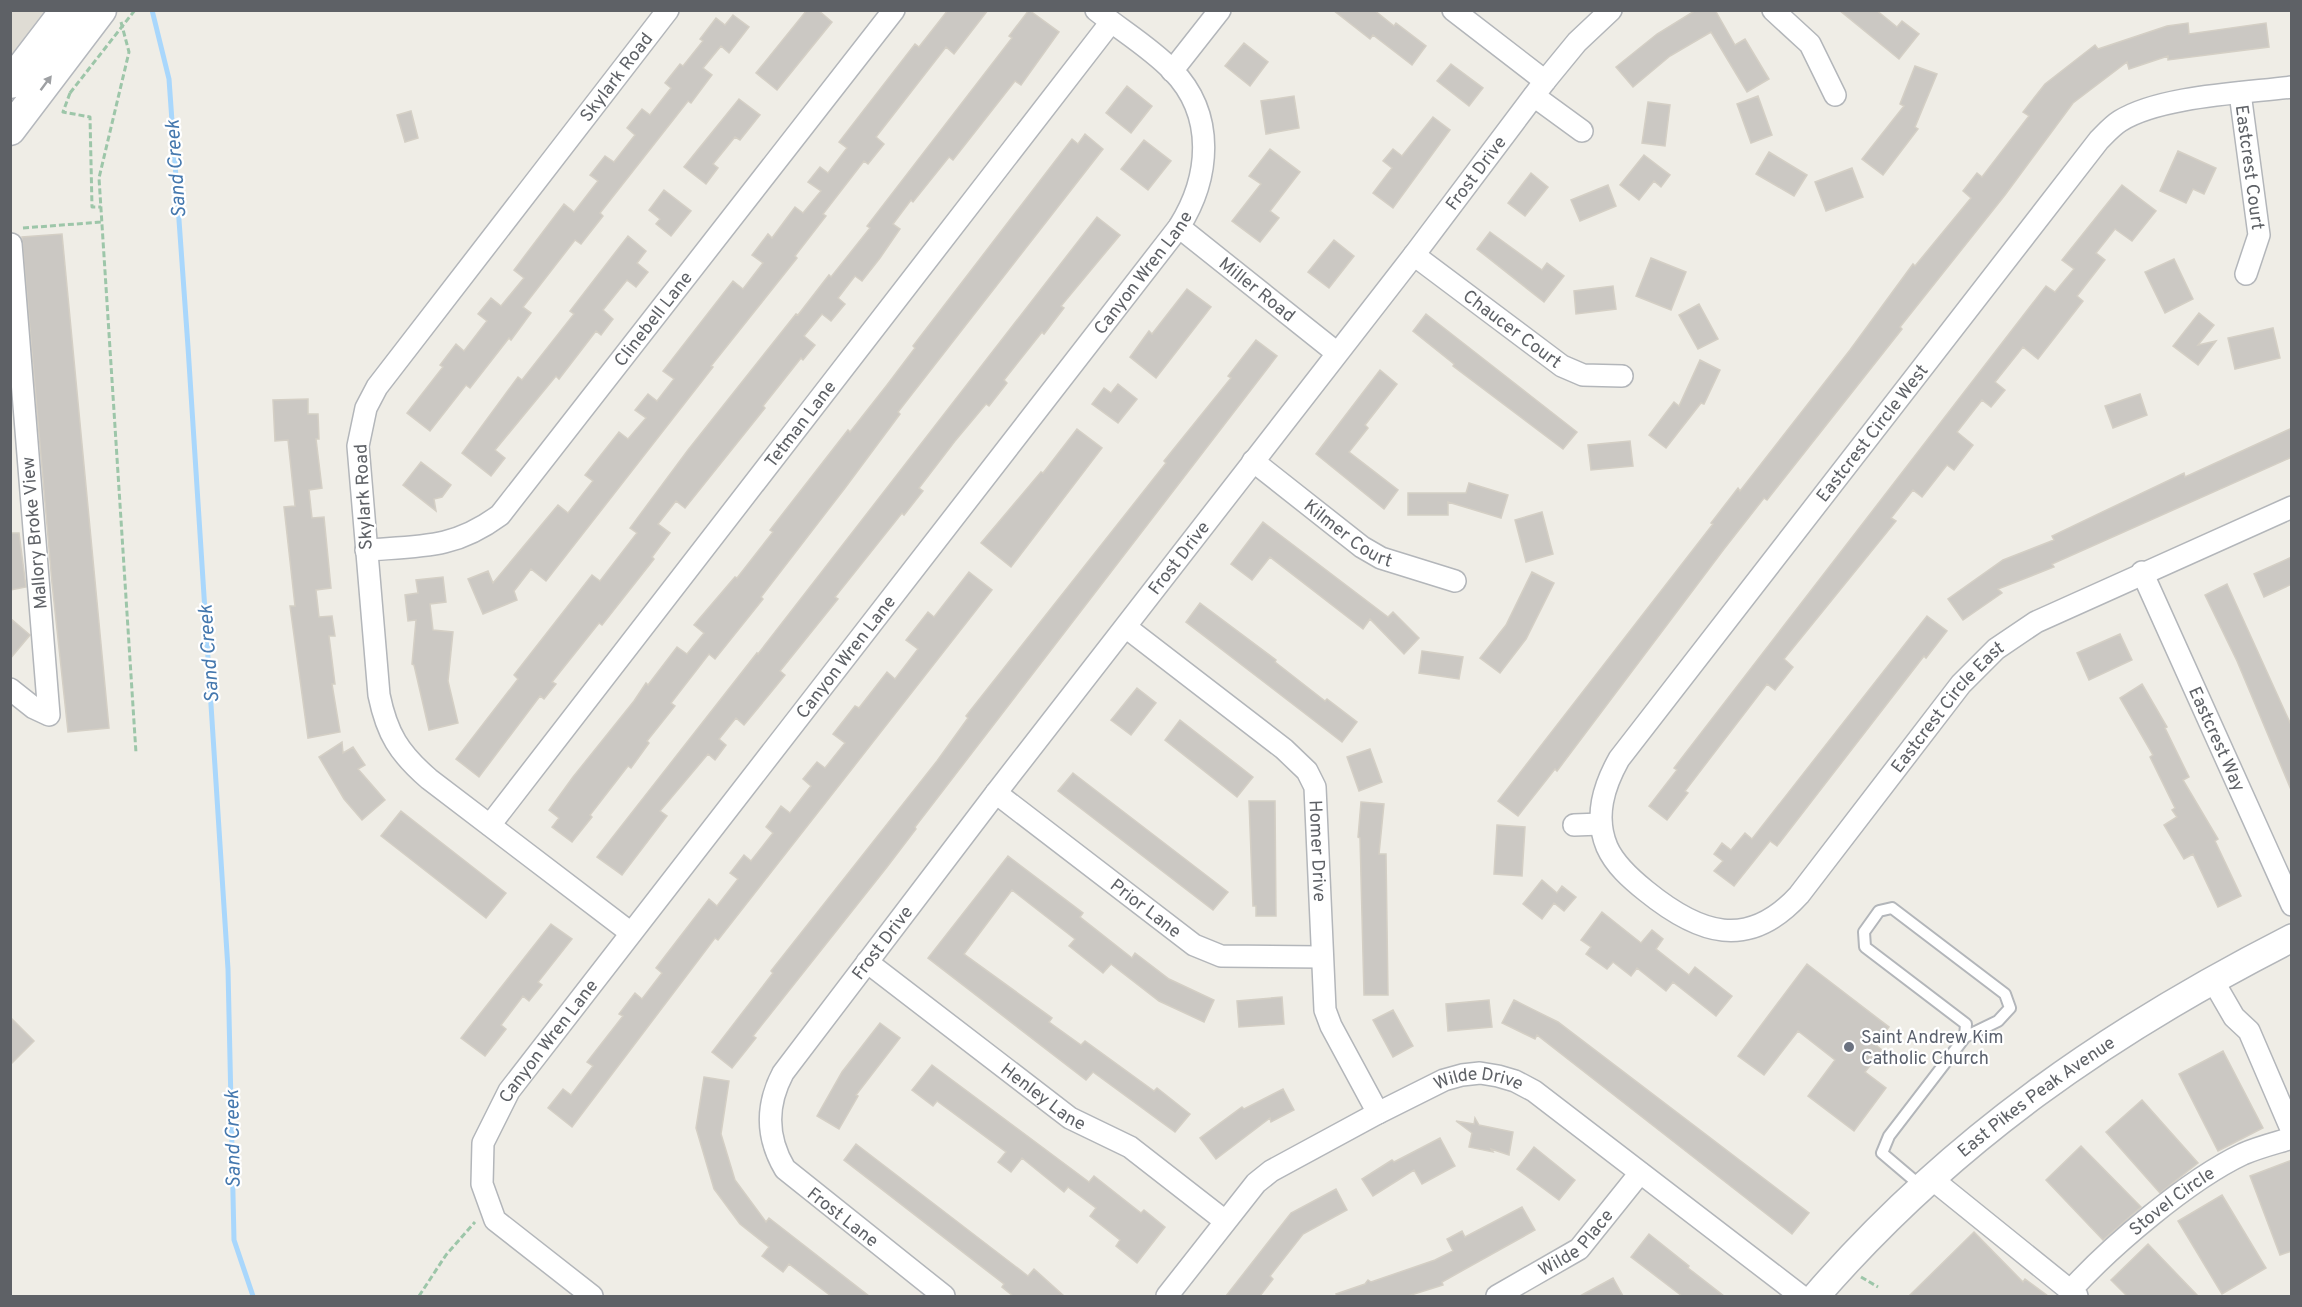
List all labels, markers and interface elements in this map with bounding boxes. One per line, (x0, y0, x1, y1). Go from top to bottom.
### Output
street label: Skylark Road (576, 29, 659, 127)
one-way arrow (39, 75, 52, 91)
street label: Eastcrest Court (2229, 104, 2268, 231)
water label: Sand Creek (161, 118, 193, 219)
street label: Frost Drive (1441, 132, 1512, 216)
street label: Canyon Wren Lane (1090, 208, 1199, 340)
street label: Miller Road (1213, 253, 1299, 328)
street label: Clinebell Lane (610, 267, 699, 372)
street label: Chaucer Court (1457, 285, 1566, 375)
street label: Eastcrest Circle West (1812, 360, 1934, 508)
street label: Tetman Lane (761, 377, 842, 473)
street label: Skylark Road (350, 443, 379, 551)
street label: Mallory Broke View (17, 456, 54, 610)
street label: Kilmer Court (1298, 495, 1395, 574)
street label: Frost Drive (1144, 517, 1216, 600)
street label: Canyon Wren Lane (792, 592, 902, 724)
water label: Sand Creek (194, 603, 226, 704)
street label: Eastcrest Circle East (1887, 637, 2009, 778)
street label: Eastcrest Way (2182, 683, 2249, 796)
street label: Homer Drive (1303, 800, 1330, 903)
street label: Prior Lane (1105, 875, 1185, 944)
street label: Frost Drive (848, 902, 919, 985)
street label: Canyon Wren Lane (495, 976, 604, 1107)
place label: Saint Andrew Kim Catholic Church (1861, 1027, 2004, 1071)
street label: East Pikes Peak Avenue (1954, 1032, 2120, 1163)
marker: Saint Andrew Kim Catholic Church (1842, 1040, 1856, 1054)
street label: Henley Lane (995, 1059, 1089, 1137)
street label: Wilde Drive (1430, 1063, 1527, 1096)
water label: Sand Creek (220, 1089, 248, 1188)
street label: Stovel Circle (2125, 1162, 2220, 1242)
street label: Frost Lane (802, 1183, 882, 1253)
street label: Wilde Place (1535, 1205, 1619, 1283)

